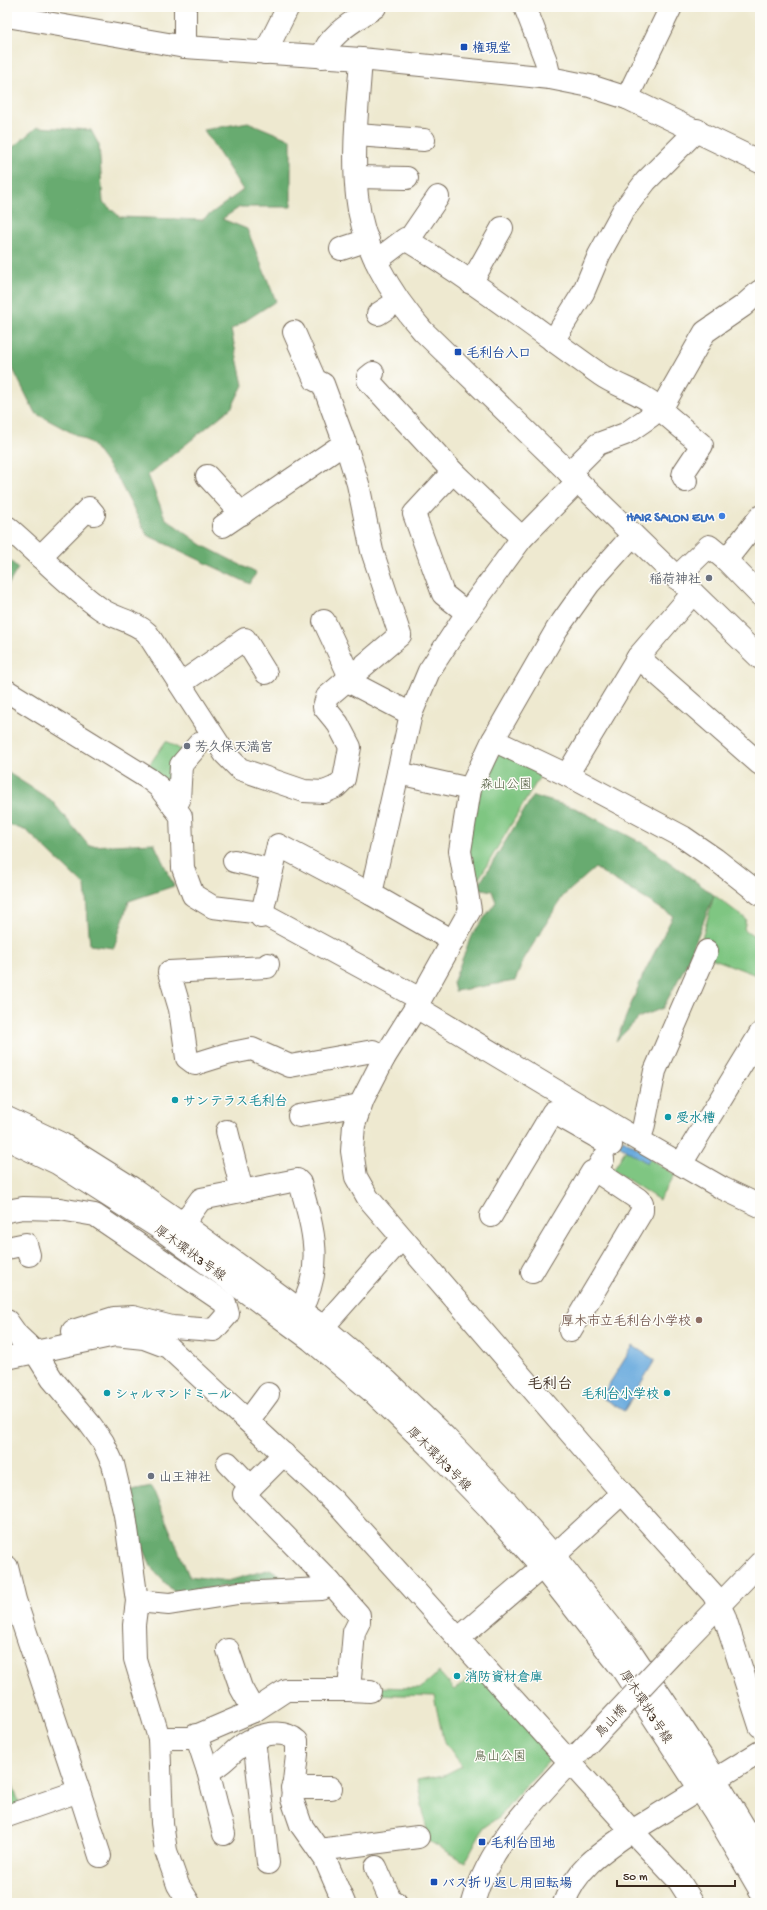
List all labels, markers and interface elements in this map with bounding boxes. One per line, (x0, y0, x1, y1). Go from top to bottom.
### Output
place label: 権現堂 (472, 41, 511, 57)
marker: 権現堂 (459, 42, 469, 52)
place label: 毛利台入口 (466, 346, 531, 362)
marker: 毛利台入口 (453, 347, 463, 357)
place label: HAIR SALON ELM (626, 511, 715, 526)
marker: HAIR SALON ELM (717, 511, 727, 521)
place label: 稲荷神社 (649, 572, 701, 588)
marker: 稲荷神社 (704, 573, 714, 583)
place label: 芳久保天満宮 (195, 740, 273, 756)
marker: 芳久保天満宮 (182, 741, 192, 751)
park label: 森山公園 (480, 777, 532, 793)
place label: サンテラス毛利台 (183, 1094, 288, 1110)
marker: サンテラス毛利台 (170, 1095, 180, 1105)
place label: 受水槽 (676, 1111, 715, 1127)
marker: 受水槽 (663, 1112, 673, 1122)
street label: 厚木環状3号線 (151, 1222, 230, 1286)
place label: 厚木市立毛利台小学校 (561, 1314, 691, 1330)
marker: 厚木市立毛利台小学校 (694, 1315, 704, 1325)
district label: 毛利台 (527, 1375, 573, 1394)
place label: 毛利台小学校 (581, 1387, 659, 1403)
marker: シャルマンドミール (102, 1388, 112, 1398)
place label: シャルマンドミール (115, 1388, 232, 1403)
marker: 毛利台小学校 (662, 1388, 672, 1398)
street label: 厚木環状3号線 (403, 1424, 475, 1496)
place label: 山王神社 (159, 1470, 211, 1486)
marker: 山王神社 (146, 1471, 156, 1481)
street label: 厚木環状3号線 (616, 1667, 676, 1748)
place label: 消防資材倉庫 (465, 1670, 543, 1686)
marker: 消防資材倉庫 (452, 1671, 462, 1681)
street label: 鳥山橋 (593, 1702, 631, 1741)
park label: 鳥山公園 (474, 1749, 526, 1765)
place label: 毛利台団地 (490, 1836, 555, 1852)
marker: 毛利台団地 (477, 1837, 487, 1847)
scale bar (617, 1862, 735, 1888)
text: 50 m (623, 1871, 648, 1885)
place label: バス折り返し用回転場 (442, 1876, 572, 1892)
marker: バス折り返し用回転場 (429, 1877, 439, 1887)

